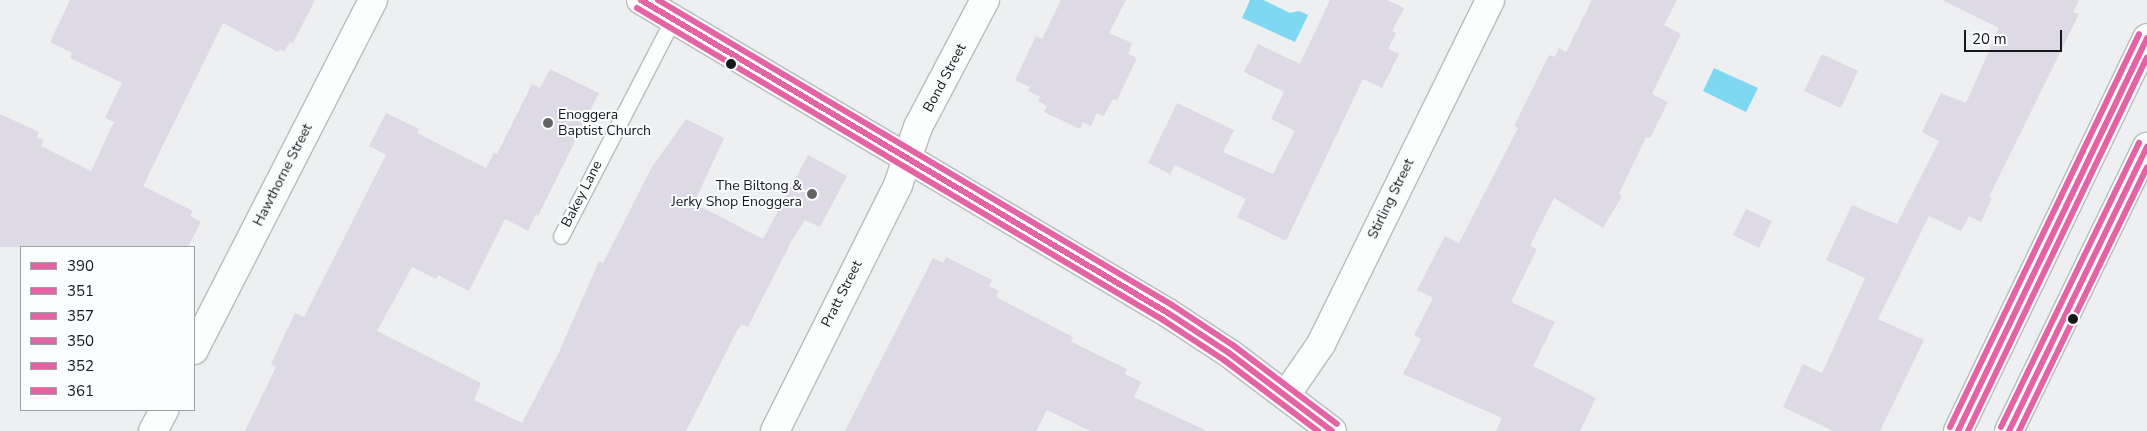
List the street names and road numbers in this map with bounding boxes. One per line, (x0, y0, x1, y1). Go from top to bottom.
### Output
street label: Bond Street (920, 41, 970, 115)
street label: Hawthorne Street (250, 121, 316, 229)
street label: Stirling Street (1364, 156, 1418, 242)
street label: Bakey Lane (558, 158, 606, 230)
street label: Pratt Street (818, 258, 866, 330)

